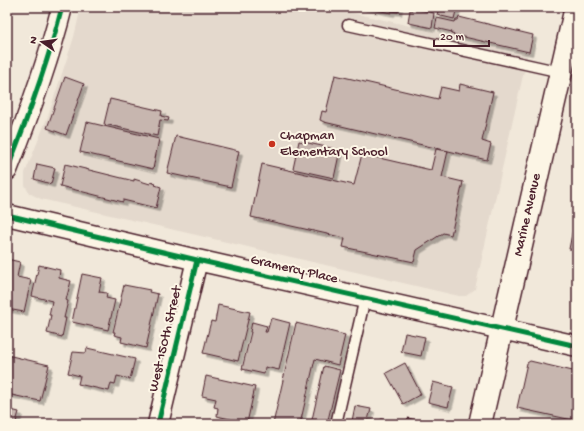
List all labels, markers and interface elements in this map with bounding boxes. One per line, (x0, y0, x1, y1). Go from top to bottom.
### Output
north arrow (22, 22, 62, 62)
scale bar (434, 22, 489, 48)
text: 20 m (440, 31, 465, 45)
text: N (28, 35, 41, 45)
place label: Chapman Elementary School (280, 128, 388, 161)
marker: Chapman Elementary School (267, 139, 277, 149)
street label: Marine Avenue (510, 171, 546, 258)
street label: Gramercy Place (249, 252, 340, 288)
street label: West 150th Street (146, 283, 187, 394)

